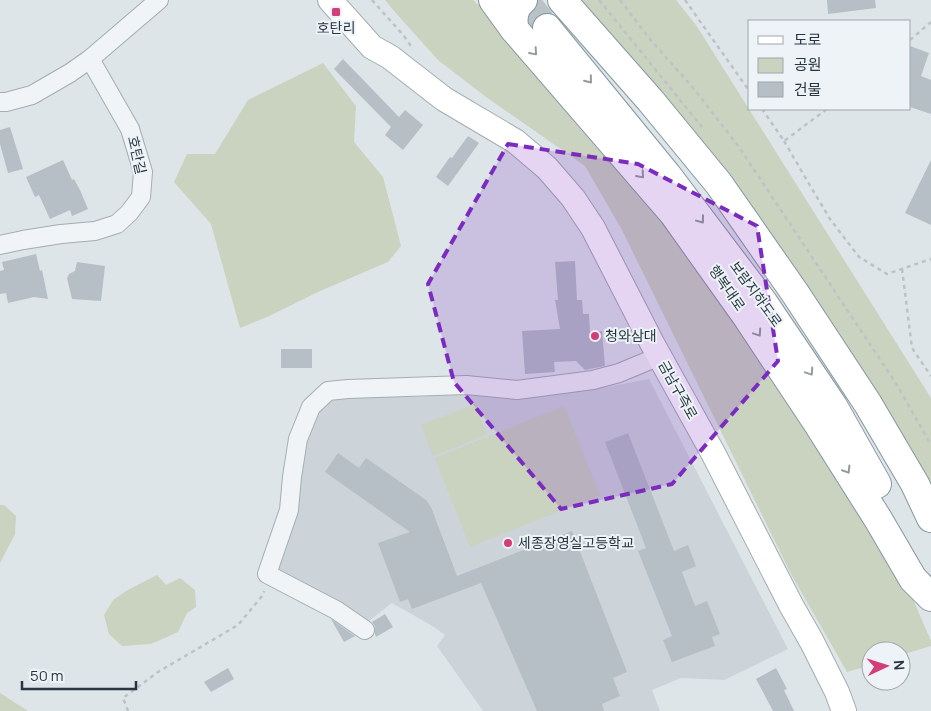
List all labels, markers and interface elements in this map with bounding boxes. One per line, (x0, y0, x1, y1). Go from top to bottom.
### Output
marker: 호탄리 (330, 6, 342, 18)
place label: 호탄리 (317, 18, 355, 37)
legend (748, 20, 911, 110)
text: 도로 (794, 29, 822, 50)
one-way arrow (528, 47, 537, 56)
text: 공원 (794, 54, 822, 75)
one-way arrow (583, 74, 592, 83)
text: 건물 (794, 79, 822, 100)
street label: 호탄길 (124, 134, 151, 176)
one-way arrow (635, 169, 643, 178)
one-way arrow (695, 214, 704, 224)
street label: 보람지하도로 (726, 257, 787, 331)
street label: 행복대로 (705, 261, 750, 314)
place label: 청와삼대 (605, 326, 657, 345)
one-way arrow (752, 328, 761, 337)
marker: 청와삼대 (589, 330, 601, 342)
street label: 금남구즉로 (655, 357, 702, 423)
one-way arrow (804, 366, 813, 376)
one-way arrow (840, 464, 850, 473)
place label: 세종장영실고등학교 (518, 533, 634, 552)
marker: 세종장영실고등학교 (502, 537, 514, 549)
north arrow (861, 641, 911, 691)
scale bar (22, 658, 136, 690)
text: N (890, 659, 909, 671)
text: 50 m (30, 665, 64, 686)

